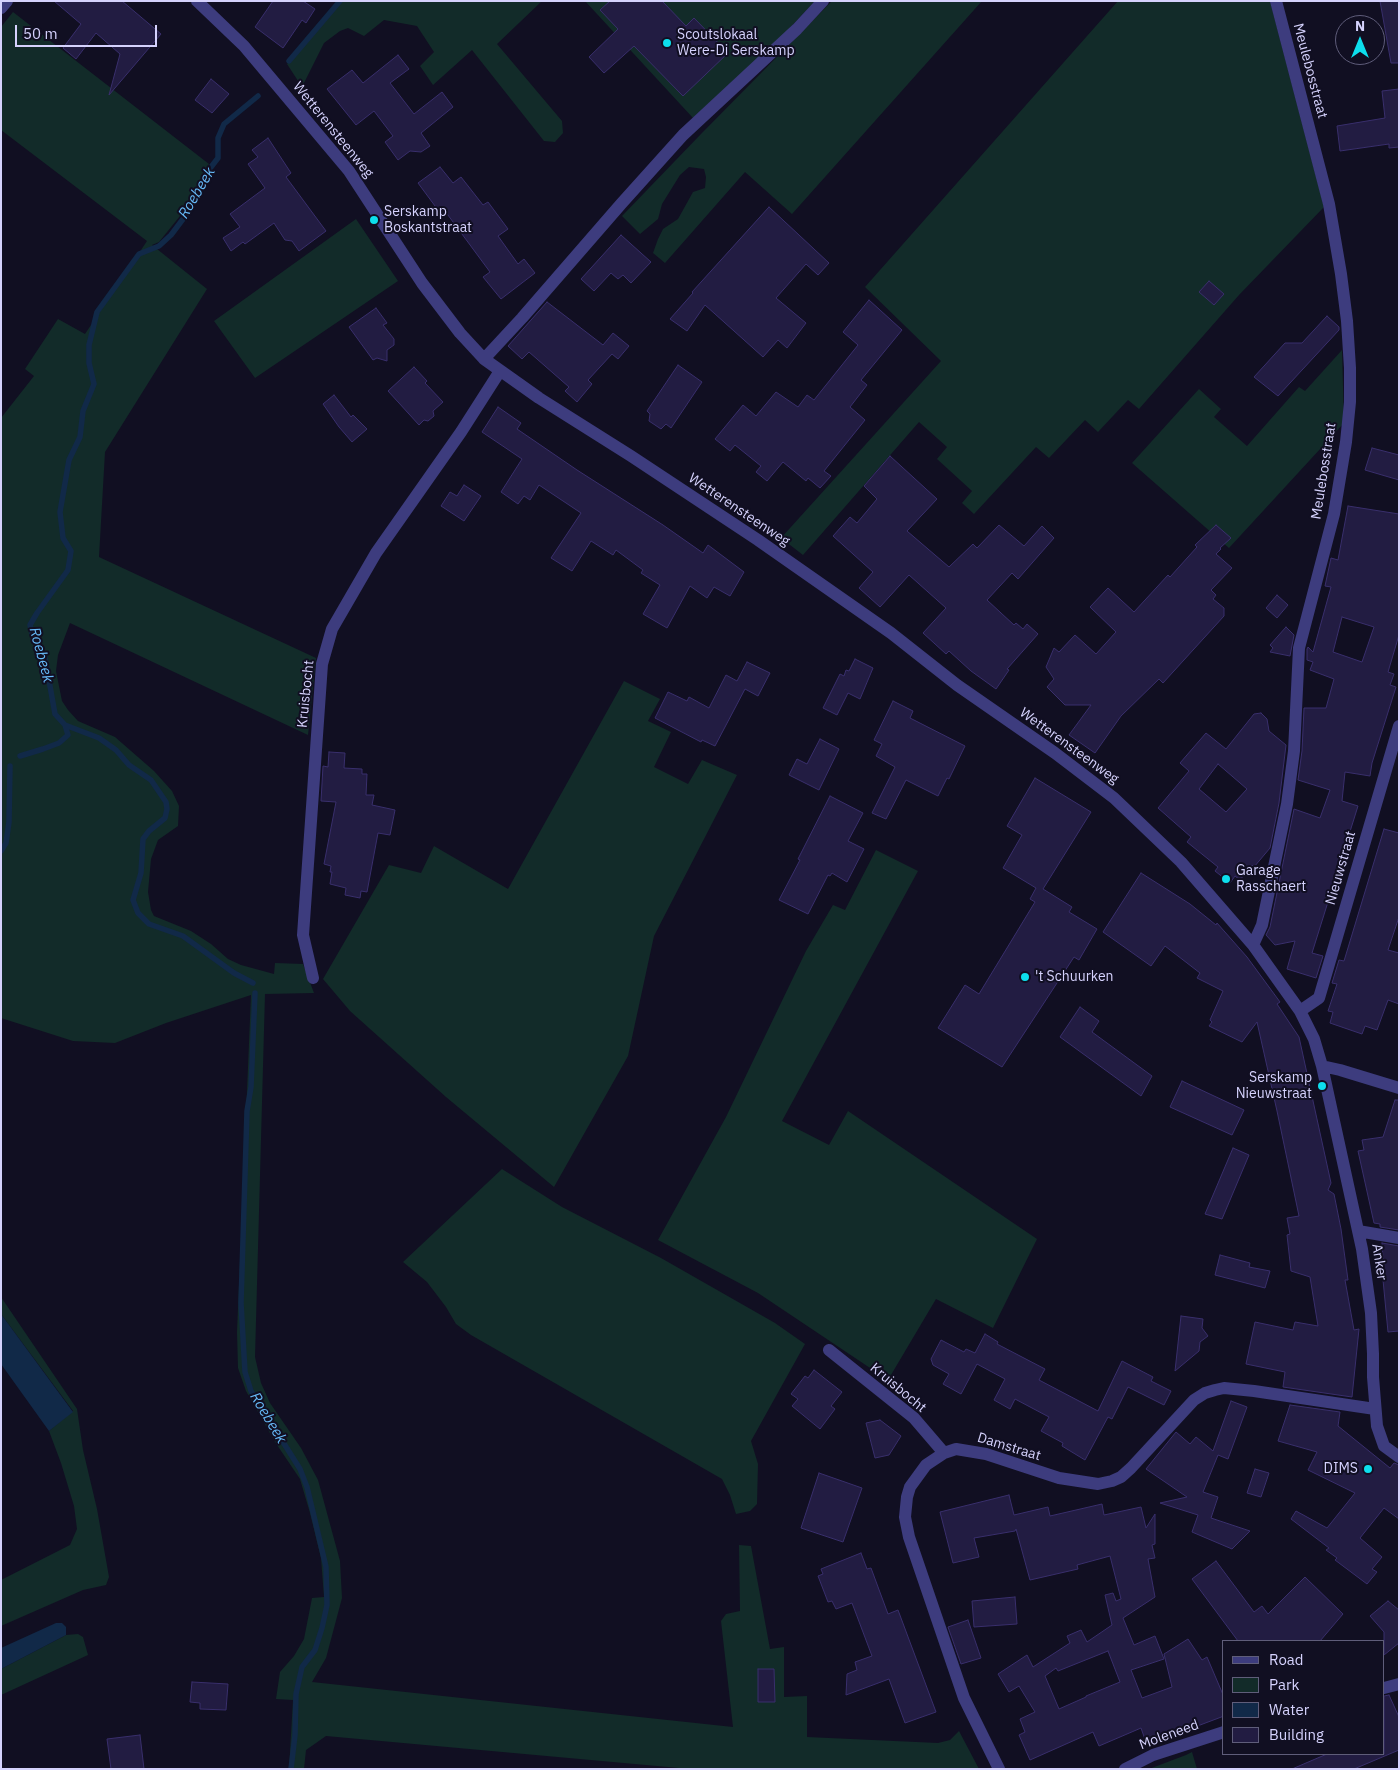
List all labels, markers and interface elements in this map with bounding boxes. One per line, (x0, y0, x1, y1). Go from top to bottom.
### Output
scale bar (18, 15, 160, 47)
north arrow (1335, 15, 1385, 65)
text: N (1355, 17, 1365, 35)
street label: Meulebosstraat (1289, 22, 1331, 120)
text: 50 m (23, 24, 58, 43)
place label: Scoutslokaal Were-Di Serskamp (677, 27, 795, 59)
marker: Scoutslokaal Were-Di Serskamp (661, 37, 673, 49)
street label: Wetterensteenweg (289, 79, 377, 181)
water label: Roebeek (175, 164, 219, 222)
place label: Serskamp Boskantstraat (384, 204, 472, 236)
marker: Serskamp Boskantstraat (368, 214, 380, 226)
street label: Meulebosstraat (1308, 421, 1340, 521)
street label: Wetterensteenweg (685, 470, 793, 550)
water label: Roebeek (25, 625, 57, 685)
street label: Kruisbocht (294, 659, 318, 729)
street label: Wetterensteenweg (1016, 704, 1122, 788)
street label: Nieuwstraat (1322, 829, 1360, 907)
place label: Garage Rasschaert (1236, 863, 1306, 896)
marker: Garage Rasschaert (1220, 873, 1232, 885)
place label: 't Schuurken (1035, 969, 1114, 985)
marker: 't Schuurken (1019, 971, 1031, 983)
place label: Serskamp Nieuwstraat (1236, 1070, 1312, 1102)
marker: Serskamp Nieuwstraat (1316, 1080, 1328, 1092)
street label: Anker (1368, 1242, 1390, 1282)
street label: Kruisbocht (867, 1360, 929, 1416)
water label: Roebeek (246, 1389, 290, 1447)
street label: Damstraat (975, 1429, 1043, 1465)
place label: DIMS (1324, 1461, 1358, 1477)
marker: DIMS (1362, 1463, 1374, 1475)
legend (1222, 1640, 1385, 1755)
text: Road (1269, 1650, 1304, 1669)
text: Park (1269, 1675, 1299, 1694)
text: Water (1269, 1700, 1309, 1719)
street label: Moleneed (1137, 1716, 1201, 1754)
text: Building (1269, 1725, 1324, 1744)

